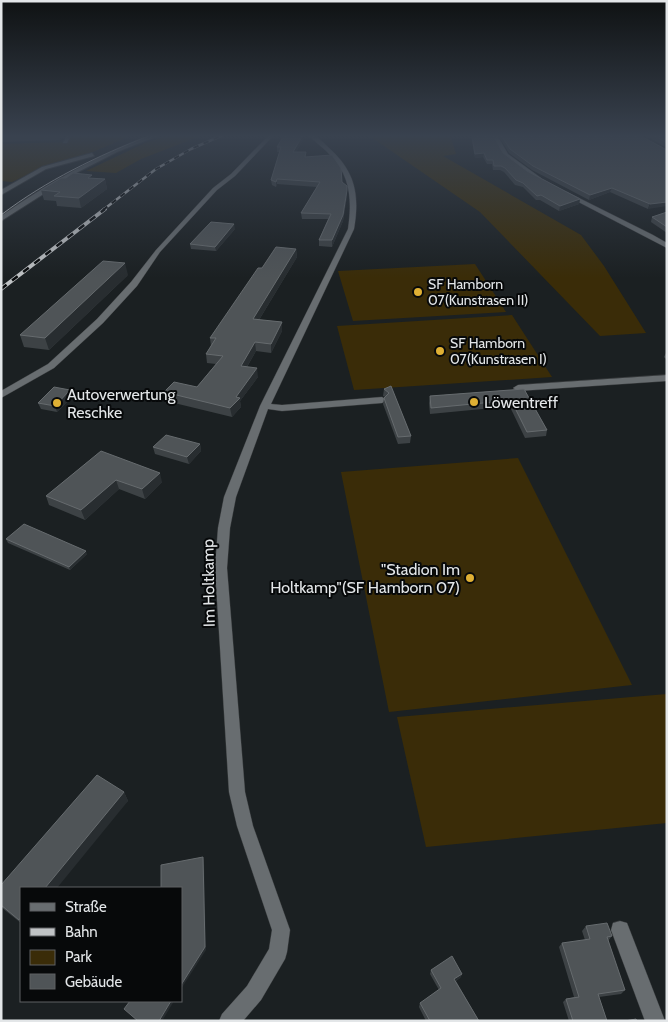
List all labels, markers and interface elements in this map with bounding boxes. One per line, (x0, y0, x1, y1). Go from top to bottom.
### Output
place label: SF Hamborn 07(Kunstrasen II) (428, 275, 529, 309)
marker: SF Hamborn 07(Kunstrasen II) (412, 286, 424, 298)
place label: SF Hamborn 07(Kunstrasen I) (450, 334, 547, 368)
marker: SF Hamborn 07(Kunstrasen I) (434, 345, 446, 357)
place label: Autoverwertung Reschke (67, 385, 176, 422)
place label: Löwentreff (484, 393, 559, 412)
marker: Löwentreff (468, 396, 480, 408)
marker: Autoverwertung Reschke (51, 397, 63, 409)
street label: Im Holtkamp (198, 539, 219, 627)
place label: "Stadion Im Holtkamp"(SF Hamborn 07) (270, 560, 460, 597)
marker: "Stadion Im Holtkamp"(SF Hamborn 07) (464, 572, 476, 584)
legend (20, 887, 182, 1002)
text: Straße (65, 898, 107, 916)
text: Bahn (65, 923, 98, 941)
text: Park (65, 948, 92, 966)
text: Gebäude (65, 973, 122, 991)

